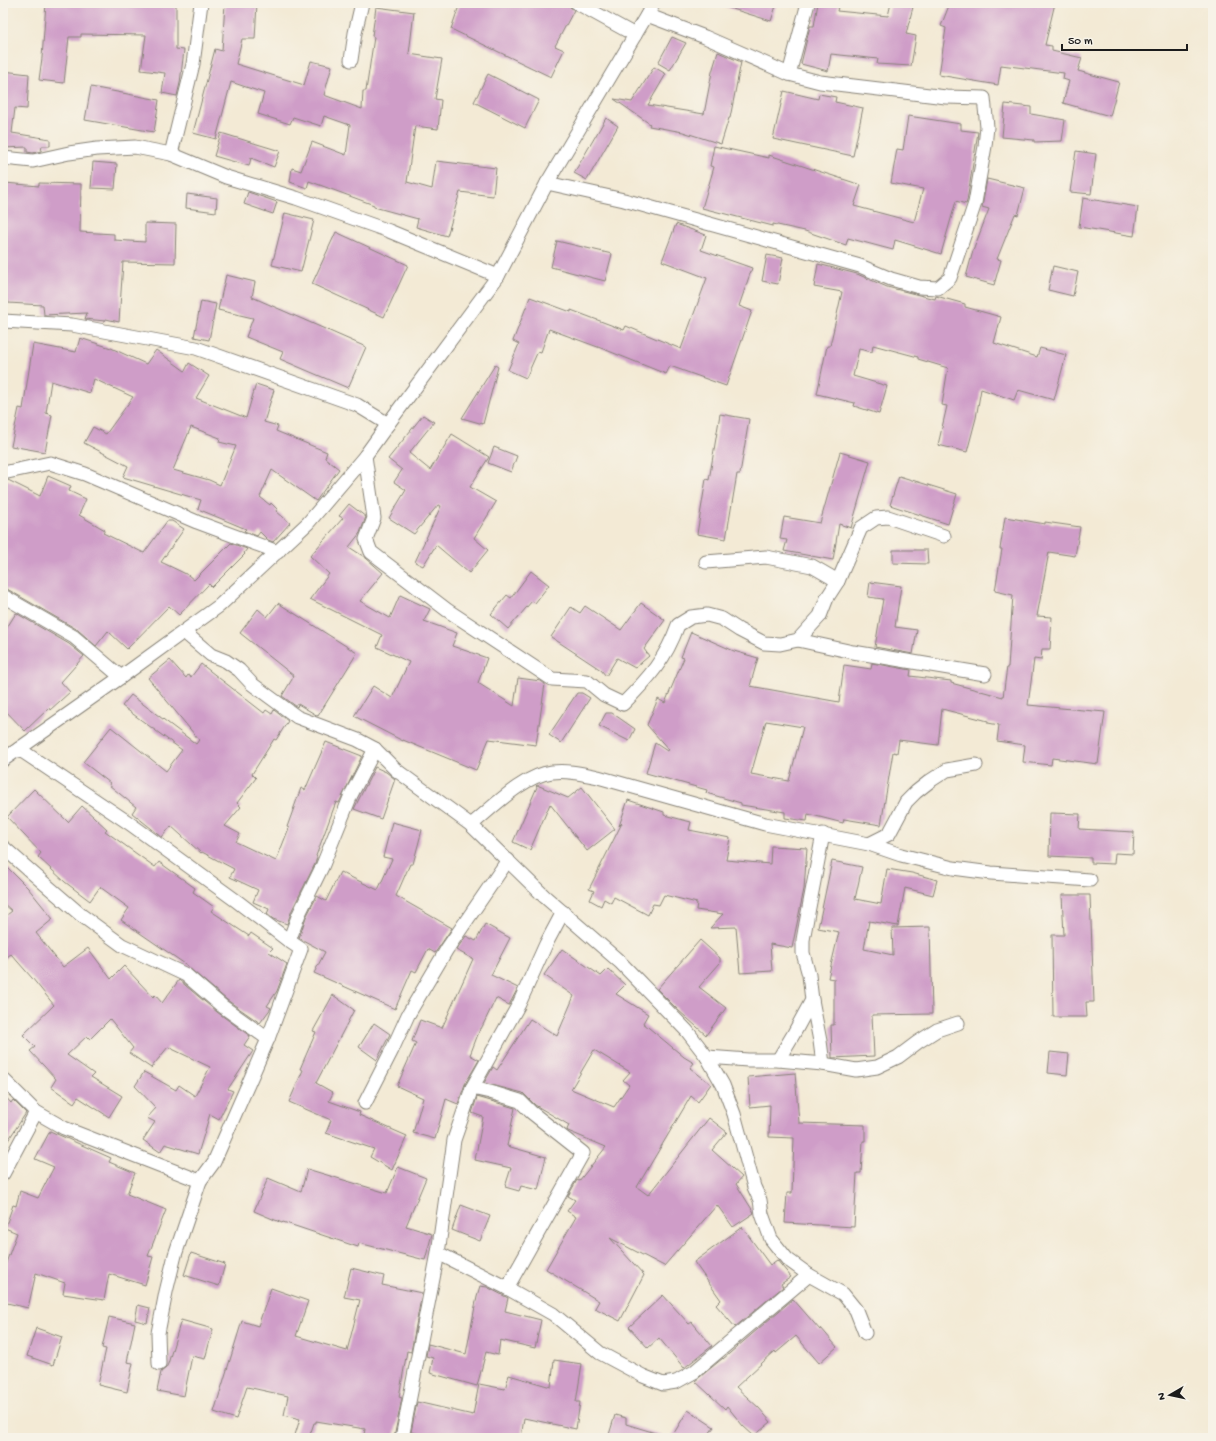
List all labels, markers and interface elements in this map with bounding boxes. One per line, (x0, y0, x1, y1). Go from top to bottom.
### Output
scale bar (1062, 26, 1187, 52)
text: 50 m (1068, 35, 1093, 49)
north arrow (1150, 1375, 1190, 1415)
text: N (1156, 1392, 1169, 1401)

